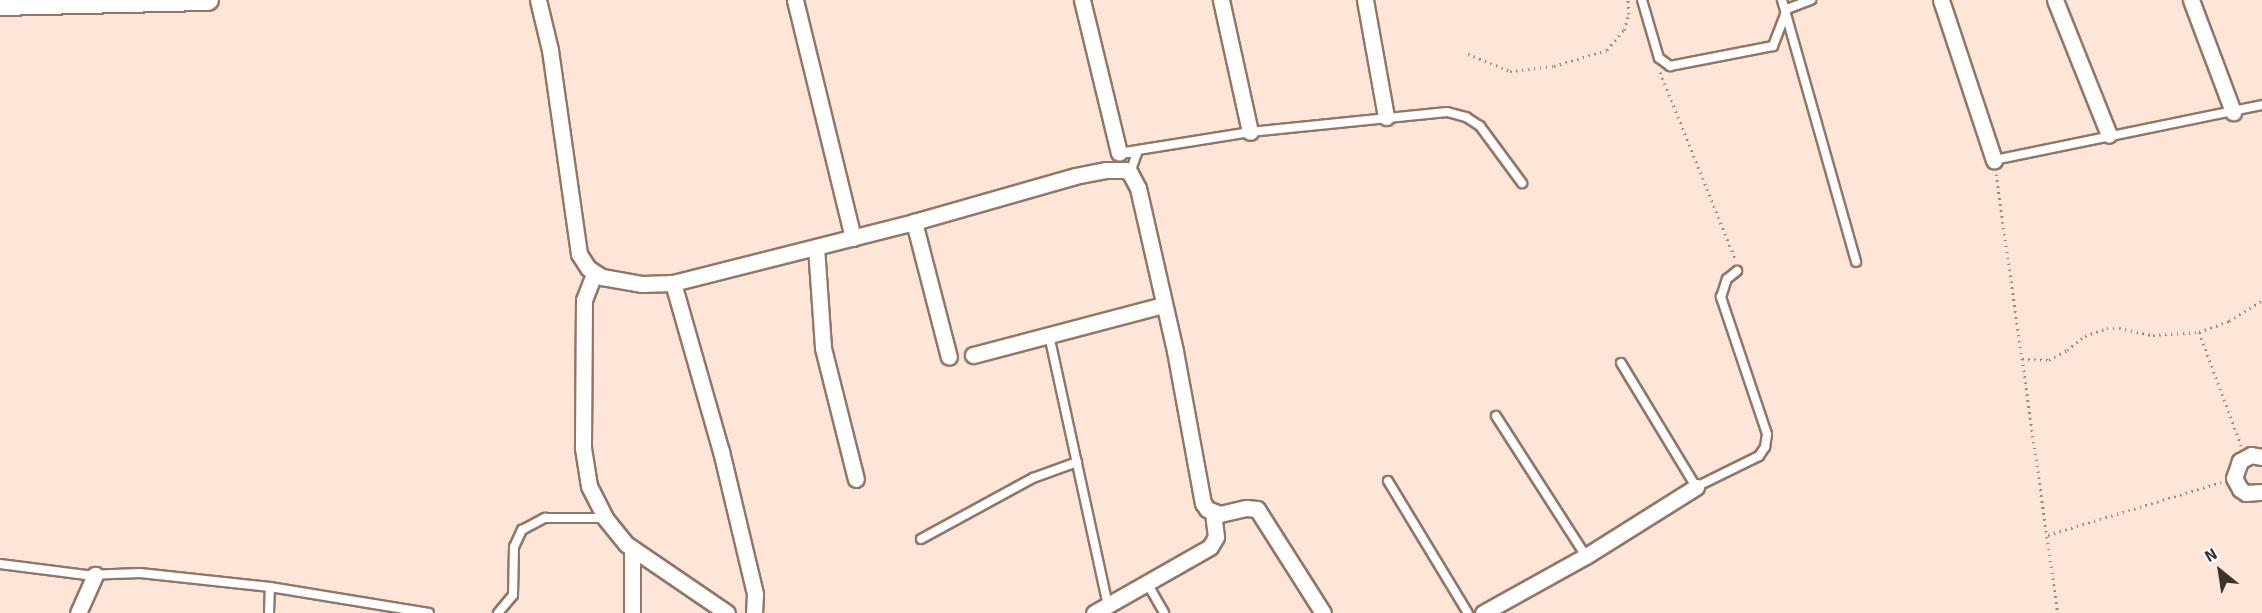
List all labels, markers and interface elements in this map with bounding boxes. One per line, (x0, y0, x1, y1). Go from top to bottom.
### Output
north arrow (2190, 541, 2250, 601)
text: N (2201, 544, 2221, 567)

